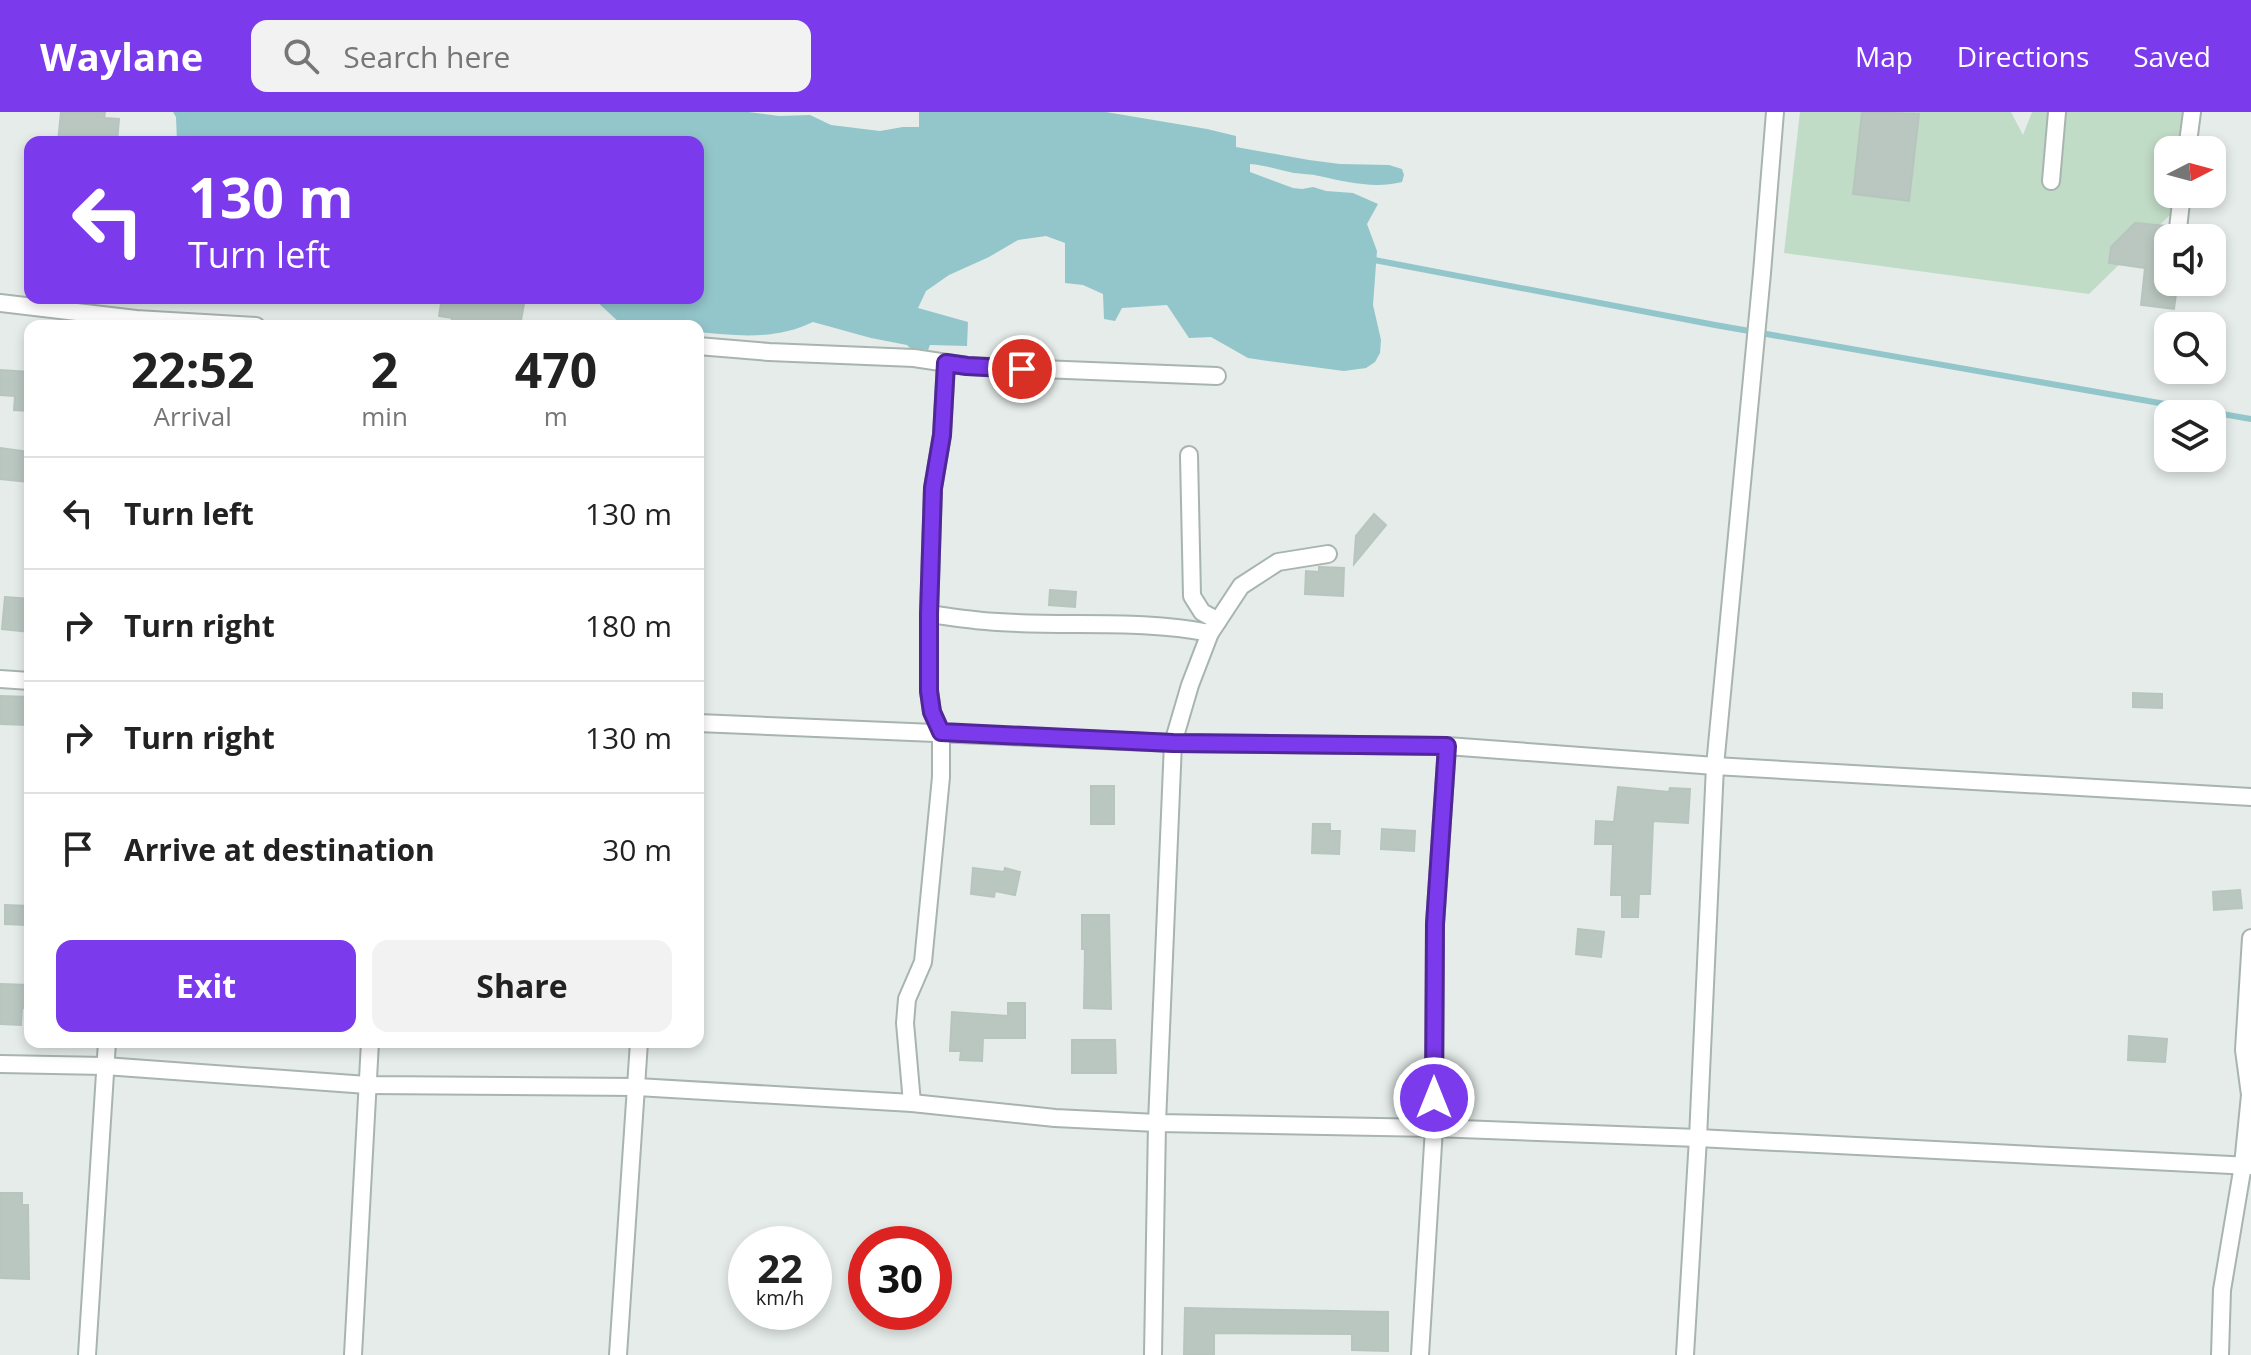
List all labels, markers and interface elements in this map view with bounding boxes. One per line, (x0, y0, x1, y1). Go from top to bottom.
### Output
search box (251, 20, 811, 92)
text: Waylane (40, 30, 203, 82)
icon: search (279, 34, 323, 78)
text: Search here (343, 36, 510, 77)
text: Map (1855, 37, 1913, 75)
text: Directions (1957, 37, 2089, 75)
text: Saved (2133, 37, 2211, 75)
north arrow (2154, 136, 2226, 208)
map controls (2154, 136, 2226, 472)
text: 130 m (188, 158, 354, 234)
icon: left (56, 168, 160, 272)
button: sound (2154, 224, 2226, 296)
text: Turn left (188, 230, 330, 279)
button: search (2154, 312, 2226, 384)
pin (988, 335, 1056, 403)
text: 22:52 (131, 337, 254, 402)
text: 2 (371, 337, 398, 402)
text: 470 (515, 337, 597, 402)
icon: arrive (1000, 347, 1044, 391)
text: Arrival (153, 398, 232, 434)
text: min (361, 398, 408, 434)
text: m (544, 398, 568, 434)
button: layers (2154, 400, 2226, 472)
icon: left (56, 491, 100, 535)
text: Turn left (124, 493, 254, 534)
text: 130 m (585, 493, 672, 534)
icon: right (56, 603, 100, 647)
text: Turn right (124, 605, 275, 646)
text: 180 m (585, 605, 672, 646)
icon: right (56, 715, 100, 759)
text: Turn right (124, 717, 275, 758)
text: 130 m (585, 717, 672, 758)
icon: arrive (56, 827, 100, 871)
text: Arrive at destination (124, 829, 435, 870)
text: 30 m (602, 829, 672, 870)
button: Exit (56, 940, 356, 1032)
button: Share (372, 940, 672, 1032)
position arrow (1392, 1056, 1476, 1140)
speed limit sign: 30 (848, 1226, 952, 1330)
text: 22 (757, 1240, 803, 1295)
text: km/h (756, 1284, 804, 1311)

